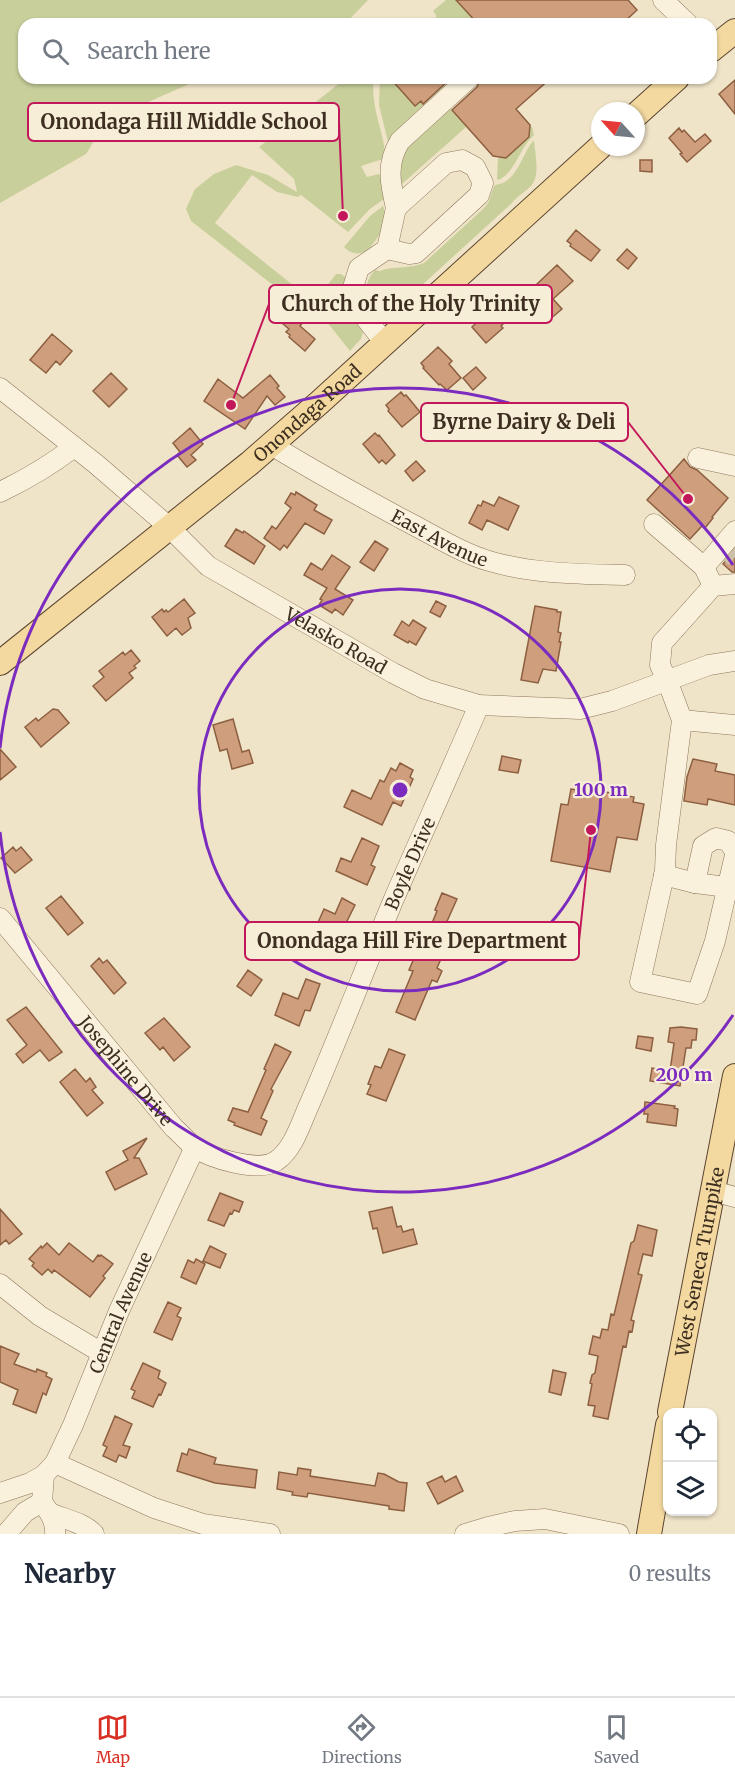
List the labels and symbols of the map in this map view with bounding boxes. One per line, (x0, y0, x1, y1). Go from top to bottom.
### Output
north arrow (591, 102, 645, 156)
callout: Onondaga Hill Middle School (28, 103, 339, 141)
text: Onondaga Hill Middle School (41, 109, 328, 134)
callout: Church of the Holy Trinity (269, 285, 552, 323)
text: Church of the Holy Trinity (282, 291, 540, 316)
street label: Onondaga Road (248, 359, 366, 467)
callout: Byrne Dairy & Deli (421, 403, 628, 441)
text: Byrne Dairy & Deli (432, 409, 616, 434)
street label: East Avenue (387, 504, 491, 571)
street label: Velasko Road (280, 601, 391, 679)
text: 100 m (574, 778, 628, 801)
centre of rings (390, 780, 410, 800)
street label: Boyle Drive (379, 813, 440, 913)
callout: Onondaga Hill Fire Department (245, 922, 579, 960)
text: Onondaga Hill Fire Department (257, 928, 567, 953)
street label: Josephine Drive (73, 1010, 179, 1130)
text: 200 m (656, 1063, 712, 1086)
street label: West Seneca Turnpike (669, 1165, 729, 1359)
street label: Central Avenue (84, 1248, 156, 1377)

